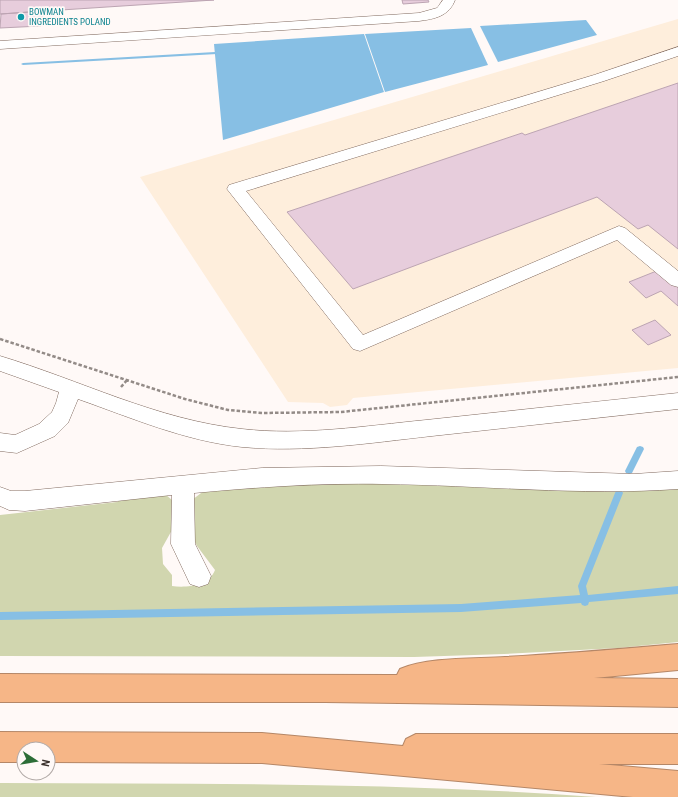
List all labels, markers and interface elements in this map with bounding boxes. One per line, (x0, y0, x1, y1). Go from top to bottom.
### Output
place label: BOWMAN INGREDIENTS POLAND (29, 7, 111, 27)
marker: BOWMAN INGREDIENTS POLAND (16, 12, 26, 22)
north arrow (16, 741, 56, 781)
text: N (38, 758, 52, 768)

